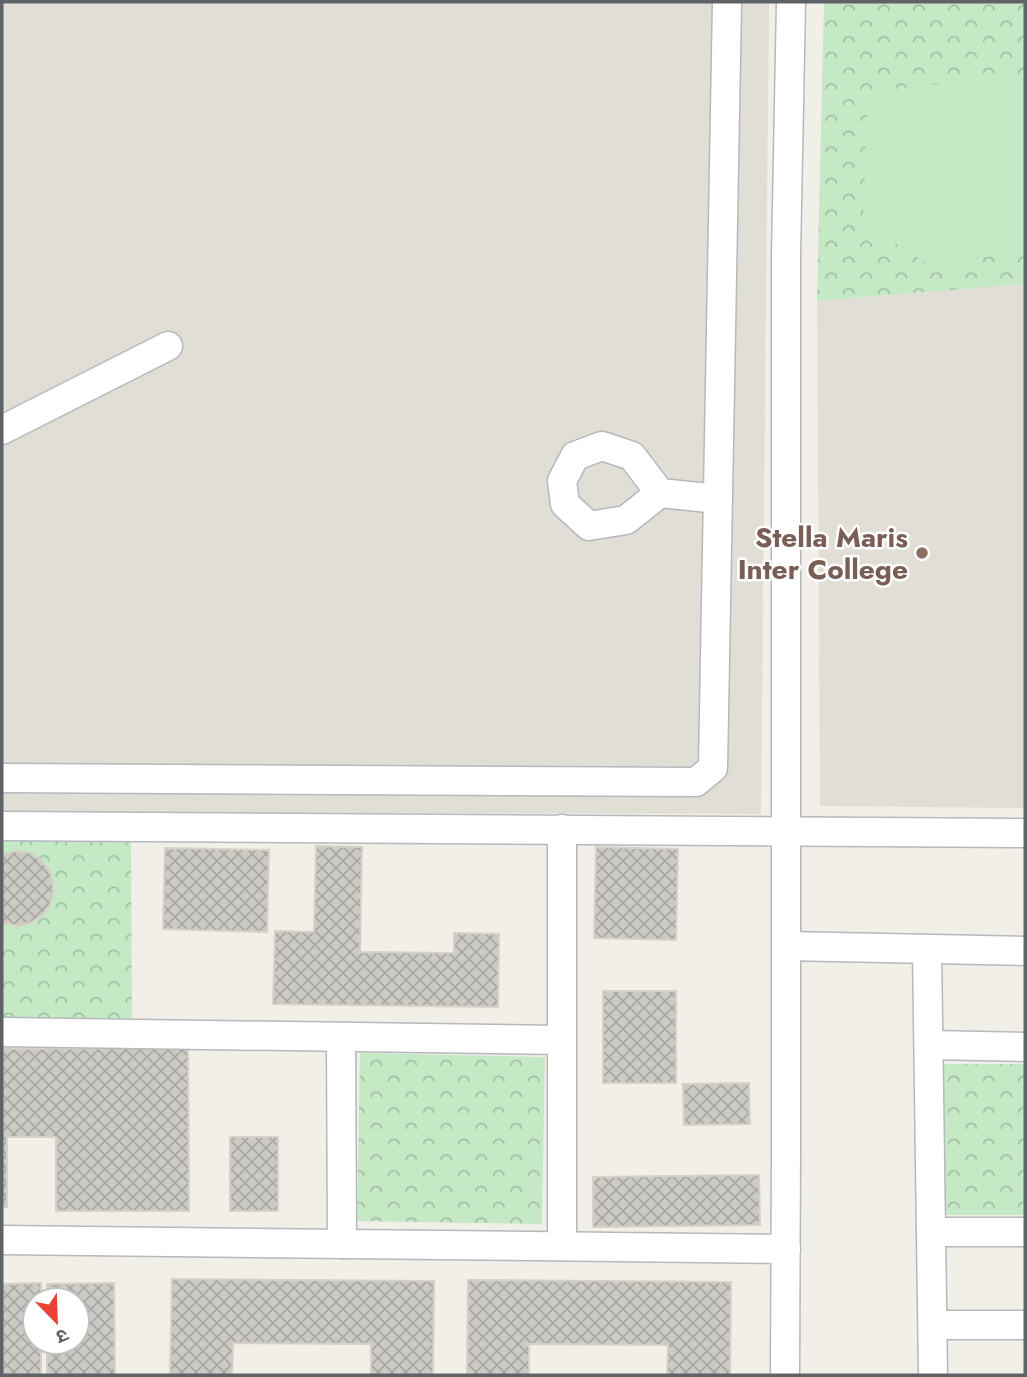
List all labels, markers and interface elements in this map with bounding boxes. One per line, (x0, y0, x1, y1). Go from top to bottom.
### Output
place label: Stella Maris Inter College (738, 517, 908, 590)
marker: Stella Maris Inter College (914, 545, 930, 561)
north arrow (21, 1286, 91, 1356)
text: उ (51, 1322, 73, 1351)

